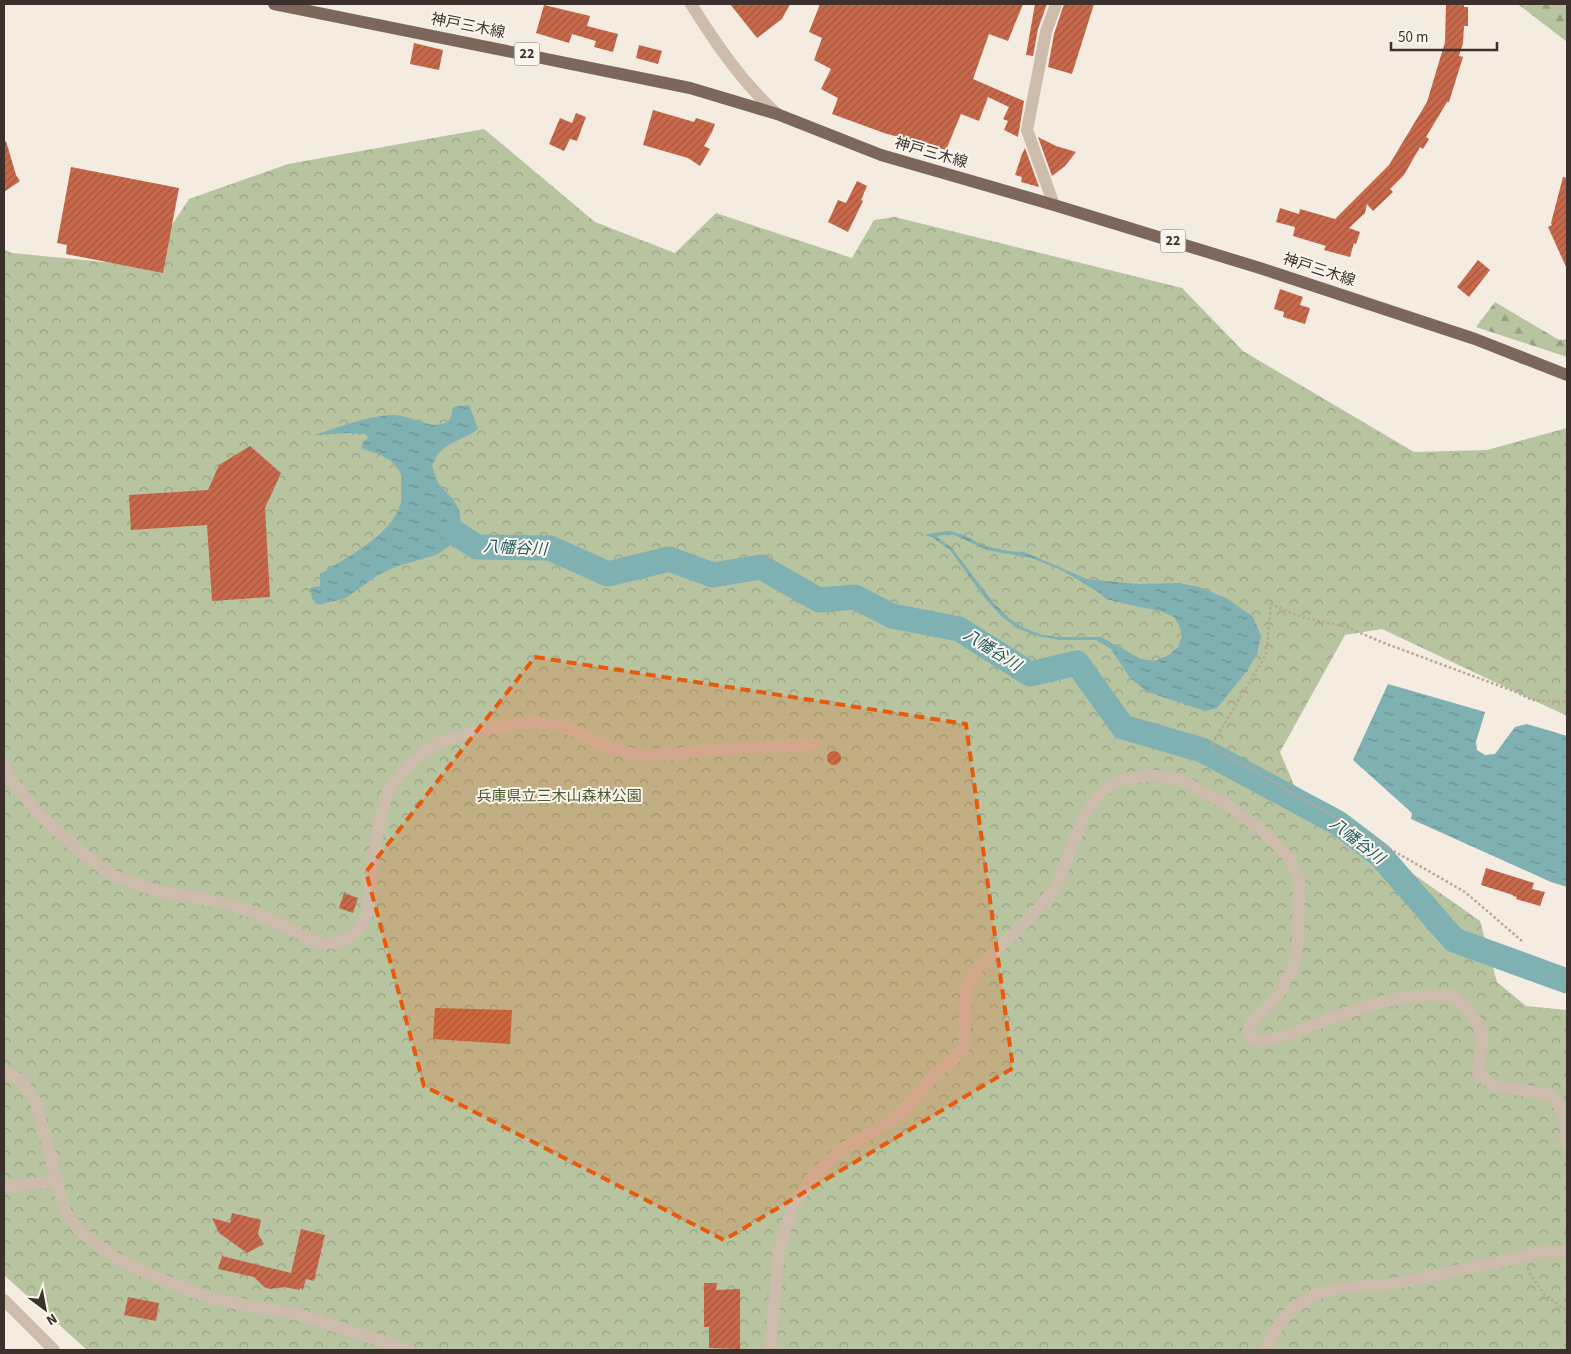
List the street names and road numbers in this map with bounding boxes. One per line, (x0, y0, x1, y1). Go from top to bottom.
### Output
street label: 神戸三木線 (429, 9, 507, 43)
road number: 22 (514, 42, 540, 66)
street label: 神戸三木線 (892, 133, 970, 173)
road number: 22 (1160, 230, 1186, 252)
street label: 神戸三木線 (1280, 248, 1358, 292)

